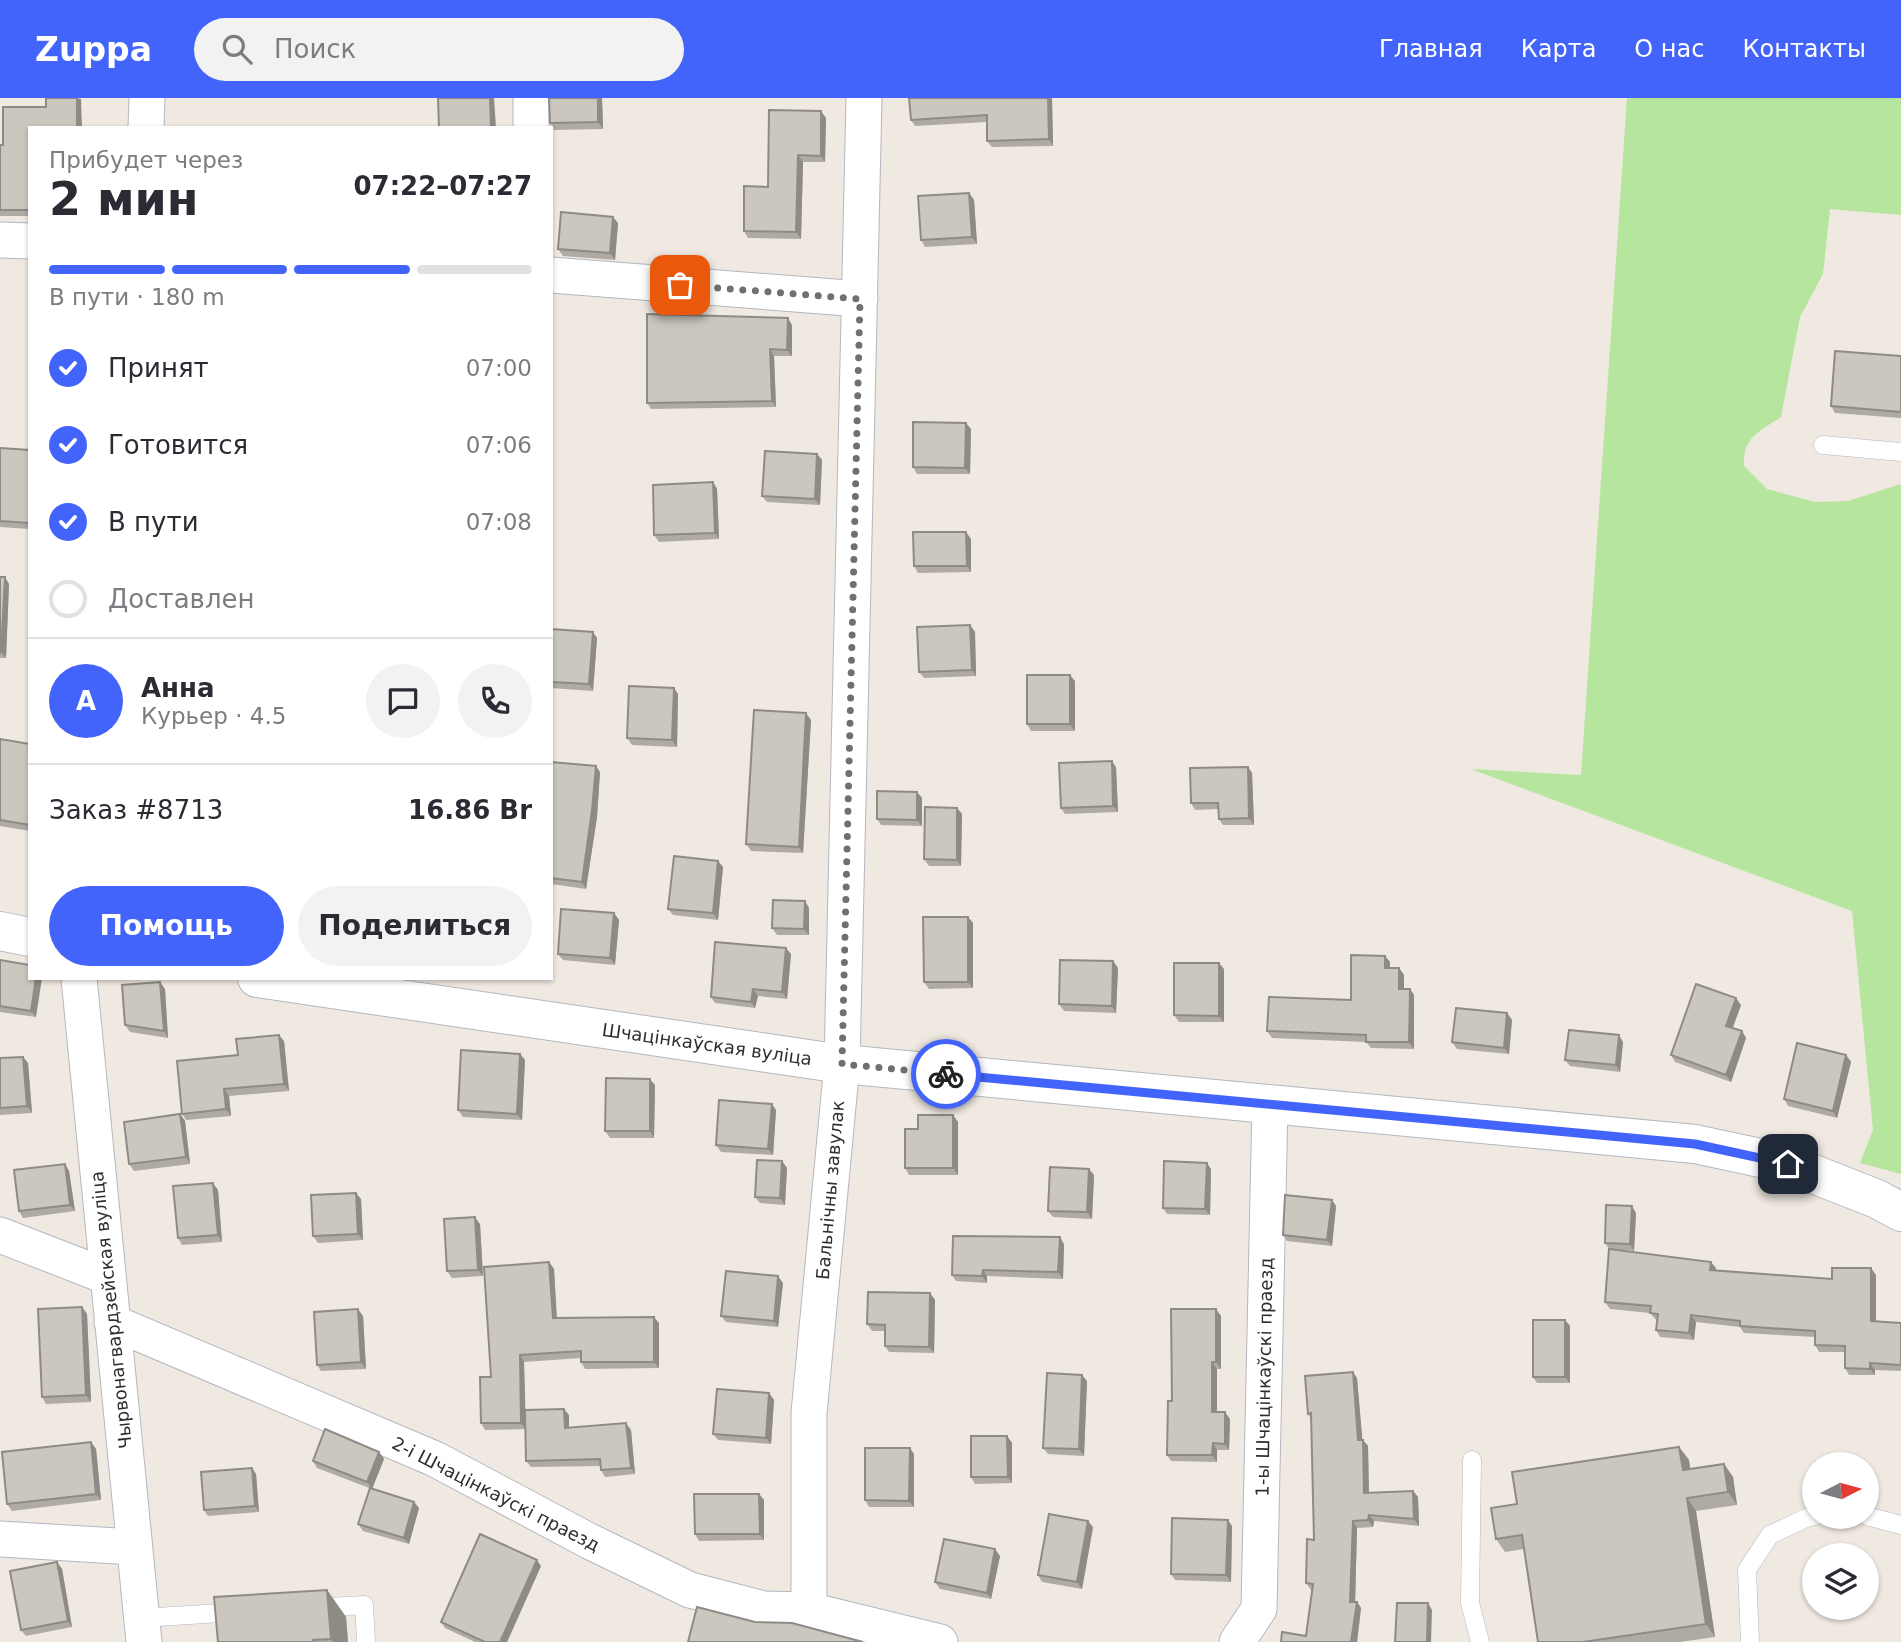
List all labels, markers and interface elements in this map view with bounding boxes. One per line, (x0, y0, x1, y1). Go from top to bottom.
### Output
search box (194, 18, 684, 81)
text: Zuppa (35, 30, 152, 69)
icon: search (218, 30, 256, 68)
text: Поиск (274, 34, 356, 64)
text: Главная (1379, 35, 1483, 63)
text: Карта (1521, 35, 1596, 63)
text: О нас (1634, 35, 1704, 63)
text: Контакты (1742, 35, 1866, 63)
text: Прибудет через (49, 147, 243, 173)
text: 07:22–07:27 (353, 171, 532, 201)
text: 2 мин (49, 172, 199, 226)
pin (650, 255, 710, 315)
icon: bag (661, 266, 699, 304)
text: В пути · 180 m (49, 284, 225, 310)
icon: check (49, 349, 87, 387)
text: Принят (108, 353, 209, 383)
text: 07:00 (466, 355, 532, 381)
icon: check (49, 426, 87, 464)
text: Готовится (108, 430, 248, 460)
text: 07:06 (466, 432, 532, 458)
icon: check (49, 503, 87, 541)
text: В пути (108, 507, 199, 537)
text: 07:08 (466, 509, 532, 535)
text: Доставлен (108, 584, 255, 614)
button: chat (366, 664, 440, 738)
button: phone (458, 664, 532, 738)
text: Анна (141, 673, 215, 703)
text: А (76, 686, 96, 716)
text: Курьер · 4.5 (141, 703, 286, 729)
text: Заказ #8713 (49, 795, 223, 825)
text: 16.86 Br (408, 795, 532, 825)
button: Помощь (49, 886, 284, 966)
button: Поделиться (298, 886, 532, 966)
street label: Шчацінкаўская вуліца (601, 1019, 813, 1069)
courier (911, 1039, 981, 1109)
icon: bike (927, 1055, 965, 1093)
street label: Бальнічны завулак (812, 1099, 848, 1281)
pin (1758, 1134, 1818, 1194)
icon: home (1769, 1145, 1807, 1183)
street label: Чырвонагвардзейская вуліца (86, 1170, 136, 1450)
street label: 1-ы Шчацінкаўскі праезд (1251, 1257, 1277, 1497)
street label: 2-і Шчацінкаўскі праезд (389, 1432, 603, 1556)
north arrow (1802, 1452, 1880, 1530)
map controls (1802, 1452, 1879, 1620)
button: layers (1802, 1543, 1879, 1620)

